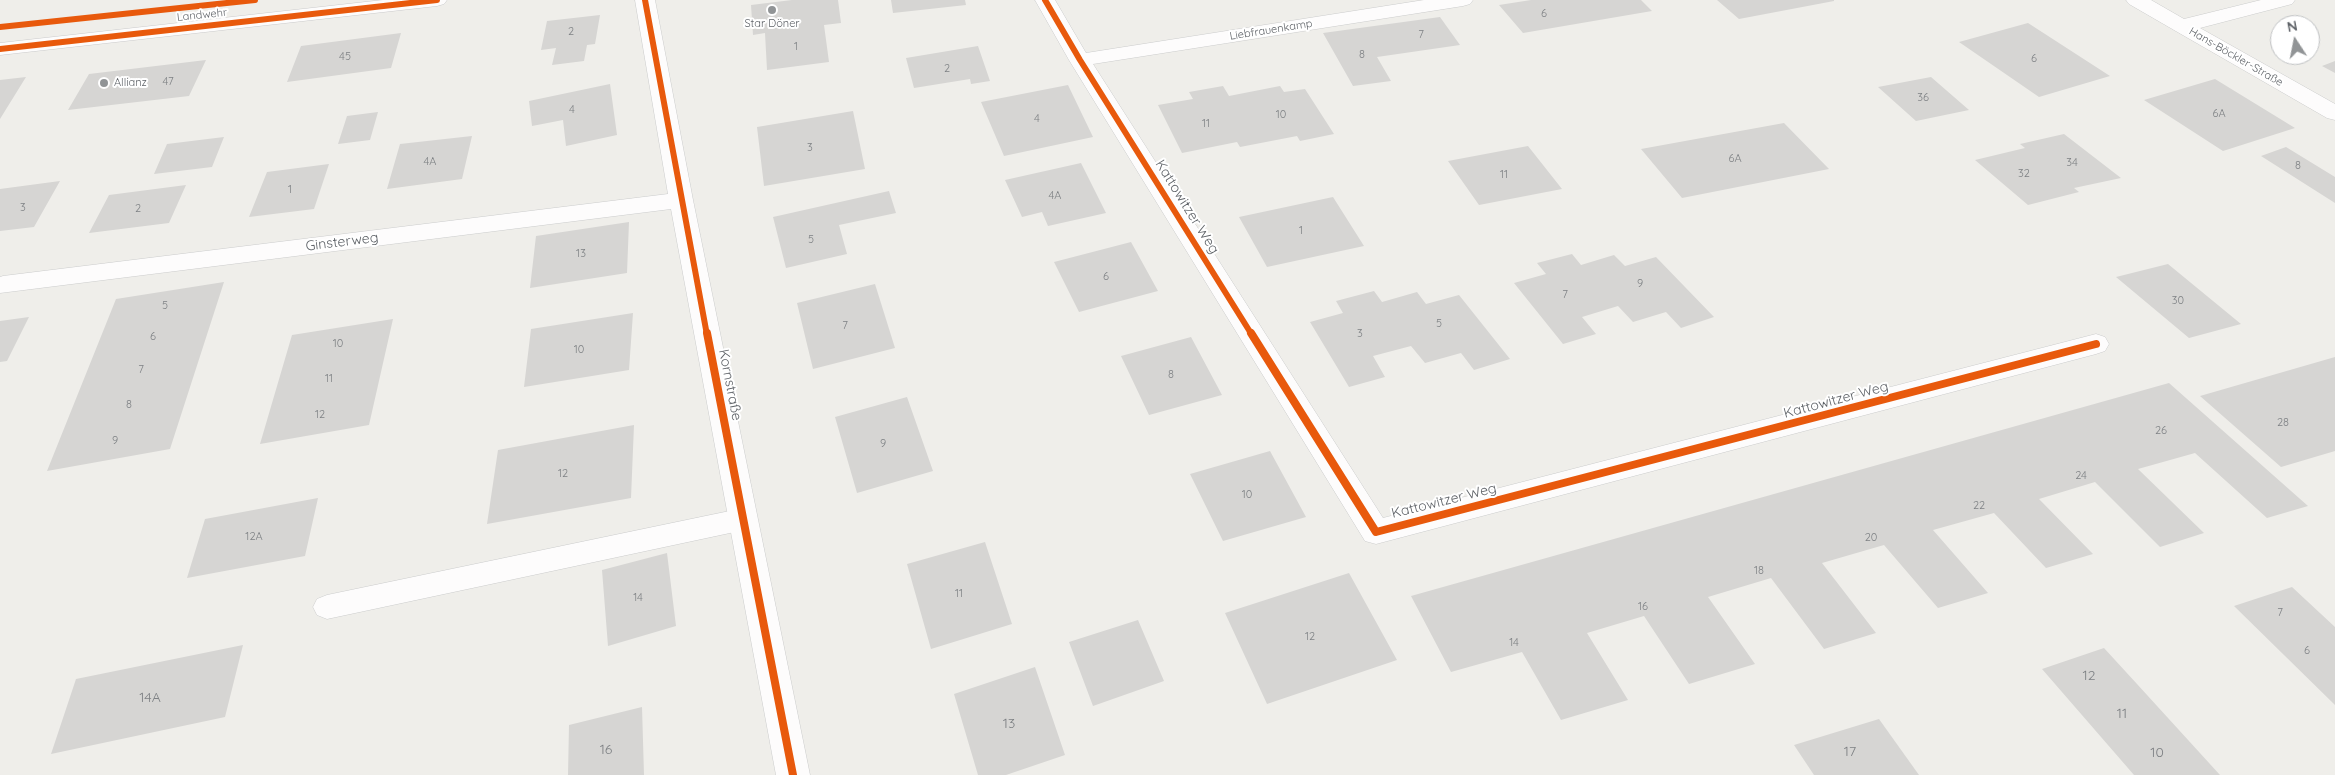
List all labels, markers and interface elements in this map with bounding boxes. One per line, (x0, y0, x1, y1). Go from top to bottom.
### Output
marker: Star Döner (766, 4, 778, 16)
street label: Landwehr (176, 6, 228, 24)
house number: 6 (1541, 7, 1547, 21)
north arrow (2270, 15, 2320, 65)
text: N (2286, 16, 2299, 36)
place label: Star Döner (744, 17, 800, 31)
street label: Liebfrauenkamp (1229, 17, 1313, 43)
house number: 2 (568, 25, 574, 39)
street label: Hans-Böckler-Straße (2187, 25, 2285, 89)
house number: 7 (1418, 28, 1424, 42)
house number: 1 (794, 40, 798, 54)
house number: 8 (1359, 48, 1365, 62)
house number: 45 (339, 50, 351, 64)
house number: 6 (2031, 52, 2037, 66)
house number: 2 (944, 62, 950, 76)
house number: 47 (162, 75, 174, 89)
place label: Allianz (114, 76, 147, 90)
marker: Allianz (98, 77, 110, 89)
house number: 36 (1917, 91, 1929, 105)
house number: 4 (569, 103, 575, 117)
house number: 6A (2212, 107, 2226, 121)
house number: 10 (1276, 108, 1286, 122)
house number: 4 (1034, 112, 1040, 126)
house number: 11 (1202, 117, 1210, 131)
house number: 3 (807, 141, 813, 155)
house number: 6A (1728, 152, 1742, 166)
house number: 4A (424, 155, 436, 169)
house number: 34 (2066, 156, 2078, 170)
street label: Kattowitzer Weg (1151, 157, 1223, 257)
house number: 8 (2295, 159, 2301, 173)
house number: 32 (2018, 167, 2030, 181)
house number: 11 (1500, 168, 1508, 182)
house number: 1 (288, 183, 292, 197)
house number: 4A (1049, 189, 1061, 203)
house number: 3 (20, 201, 26, 215)
house number: 2 (135, 202, 141, 216)
house number: 1 (1299, 224, 1303, 238)
street label: Ginsterweg (305, 229, 379, 255)
house number: 5 (808, 233, 814, 247)
house number: 13 (576, 247, 586, 261)
house number: 6 (1103, 270, 1109, 284)
house number: 9 (1637, 277, 1643, 291)
house number: 7 (1562, 288, 1568, 302)
house number: 30 (2172, 294, 2184, 308)
house number: 5 (162, 299, 168, 313)
house number: 5 (1436, 317, 1442, 331)
house number: 7 (842, 319, 848, 333)
house number: 3 (1357, 327, 1363, 341)
house number: 6 (150, 330, 156, 344)
house number: 10 (333, 337, 343, 351)
house number: 10 (574, 343, 584, 357)
street label: Kornstraße (715, 348, 745, 422)
house number: 7 (138, 363, 144, 377)
house number: 8 (1168, 368, 1174, 382)
house number: 11 (325, 372, 333, 386)
street label: Kattowitzer Weg (1782, 378, 1890, 422)
house number: 8 (126, 398, 132, 412)
house number: 12 (315, 408, 325, 422)
house number: 28 (2277, 416, 2289, 430)
house number: 26 (2155, 424, 2167, 438)
house number: 9 (112, 434, 118, 448)
house number: 9 (880, 437, 886, 451)
house number: 12 (558, 467, 568, 481)
house number: 24 (2075, 469, 2087, 483)
street label: Kattowitzer Weg (1390, 480, 1498, 522)
house number: 10 (1242, 488, 1252, 502)
house number: 22 (1973, 499, 1985, 513)
house number: 12A (245, 530, 263, 544)
house number: 20 (1865, 531, 1877, 545)
house number: 18 (1754, 564, 1764, 578)
house number: 11 (955, 587, 963, 601)
house number: 14 (633, 591, 643, 605)
house number: 16 (1638, 600, 1648, 614)
house number: 7 (2277, 606, 2283, 620)
house number: 12 (1305, 630, 1315, 644)
house number: 14 (1509, 636, 1519, 650)
house number: 6 (2304, 644, 2310, 658)
house number: 12 (2083, 668, 2095, 684)
house number: 14A (139, 690, 161, 706)
house number: 11 (2117, 706, 2127, 722)
house number: 13 (1003, 716, 1015, 732)
house number: 16 (600, 742, 612, 758)
house number: 17 (1844, 744, 1856, 760)
house number: 10 (2150, 745, 2164, 761)

